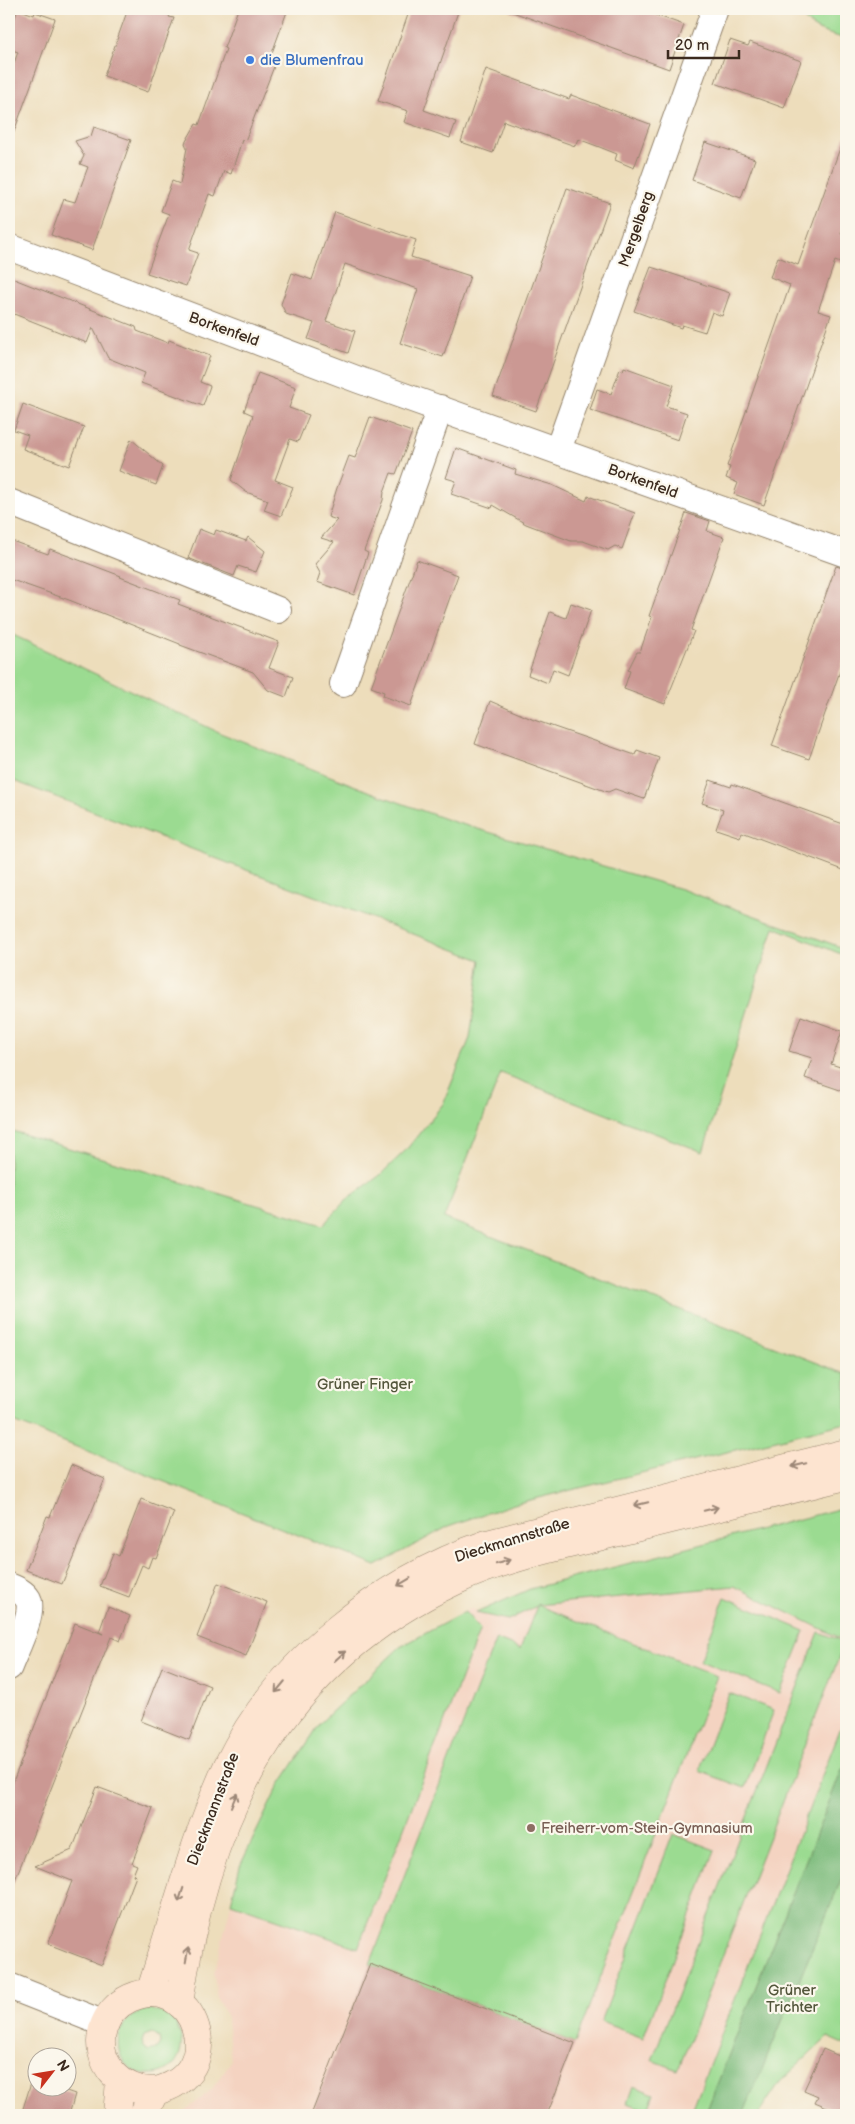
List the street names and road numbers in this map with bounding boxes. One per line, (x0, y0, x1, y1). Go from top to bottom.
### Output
street label: Mergelberg (615, 189, 658, 270)
street label: Borkenfeld (186, 308, 262, 351)
street label: Borkenfeld (605, 460, 681, 503)
street label: Dieckmannstraße (452, 1514, 572, 1567)
street label: Dieckmannstraße (183, 1750, 244, 1868)

